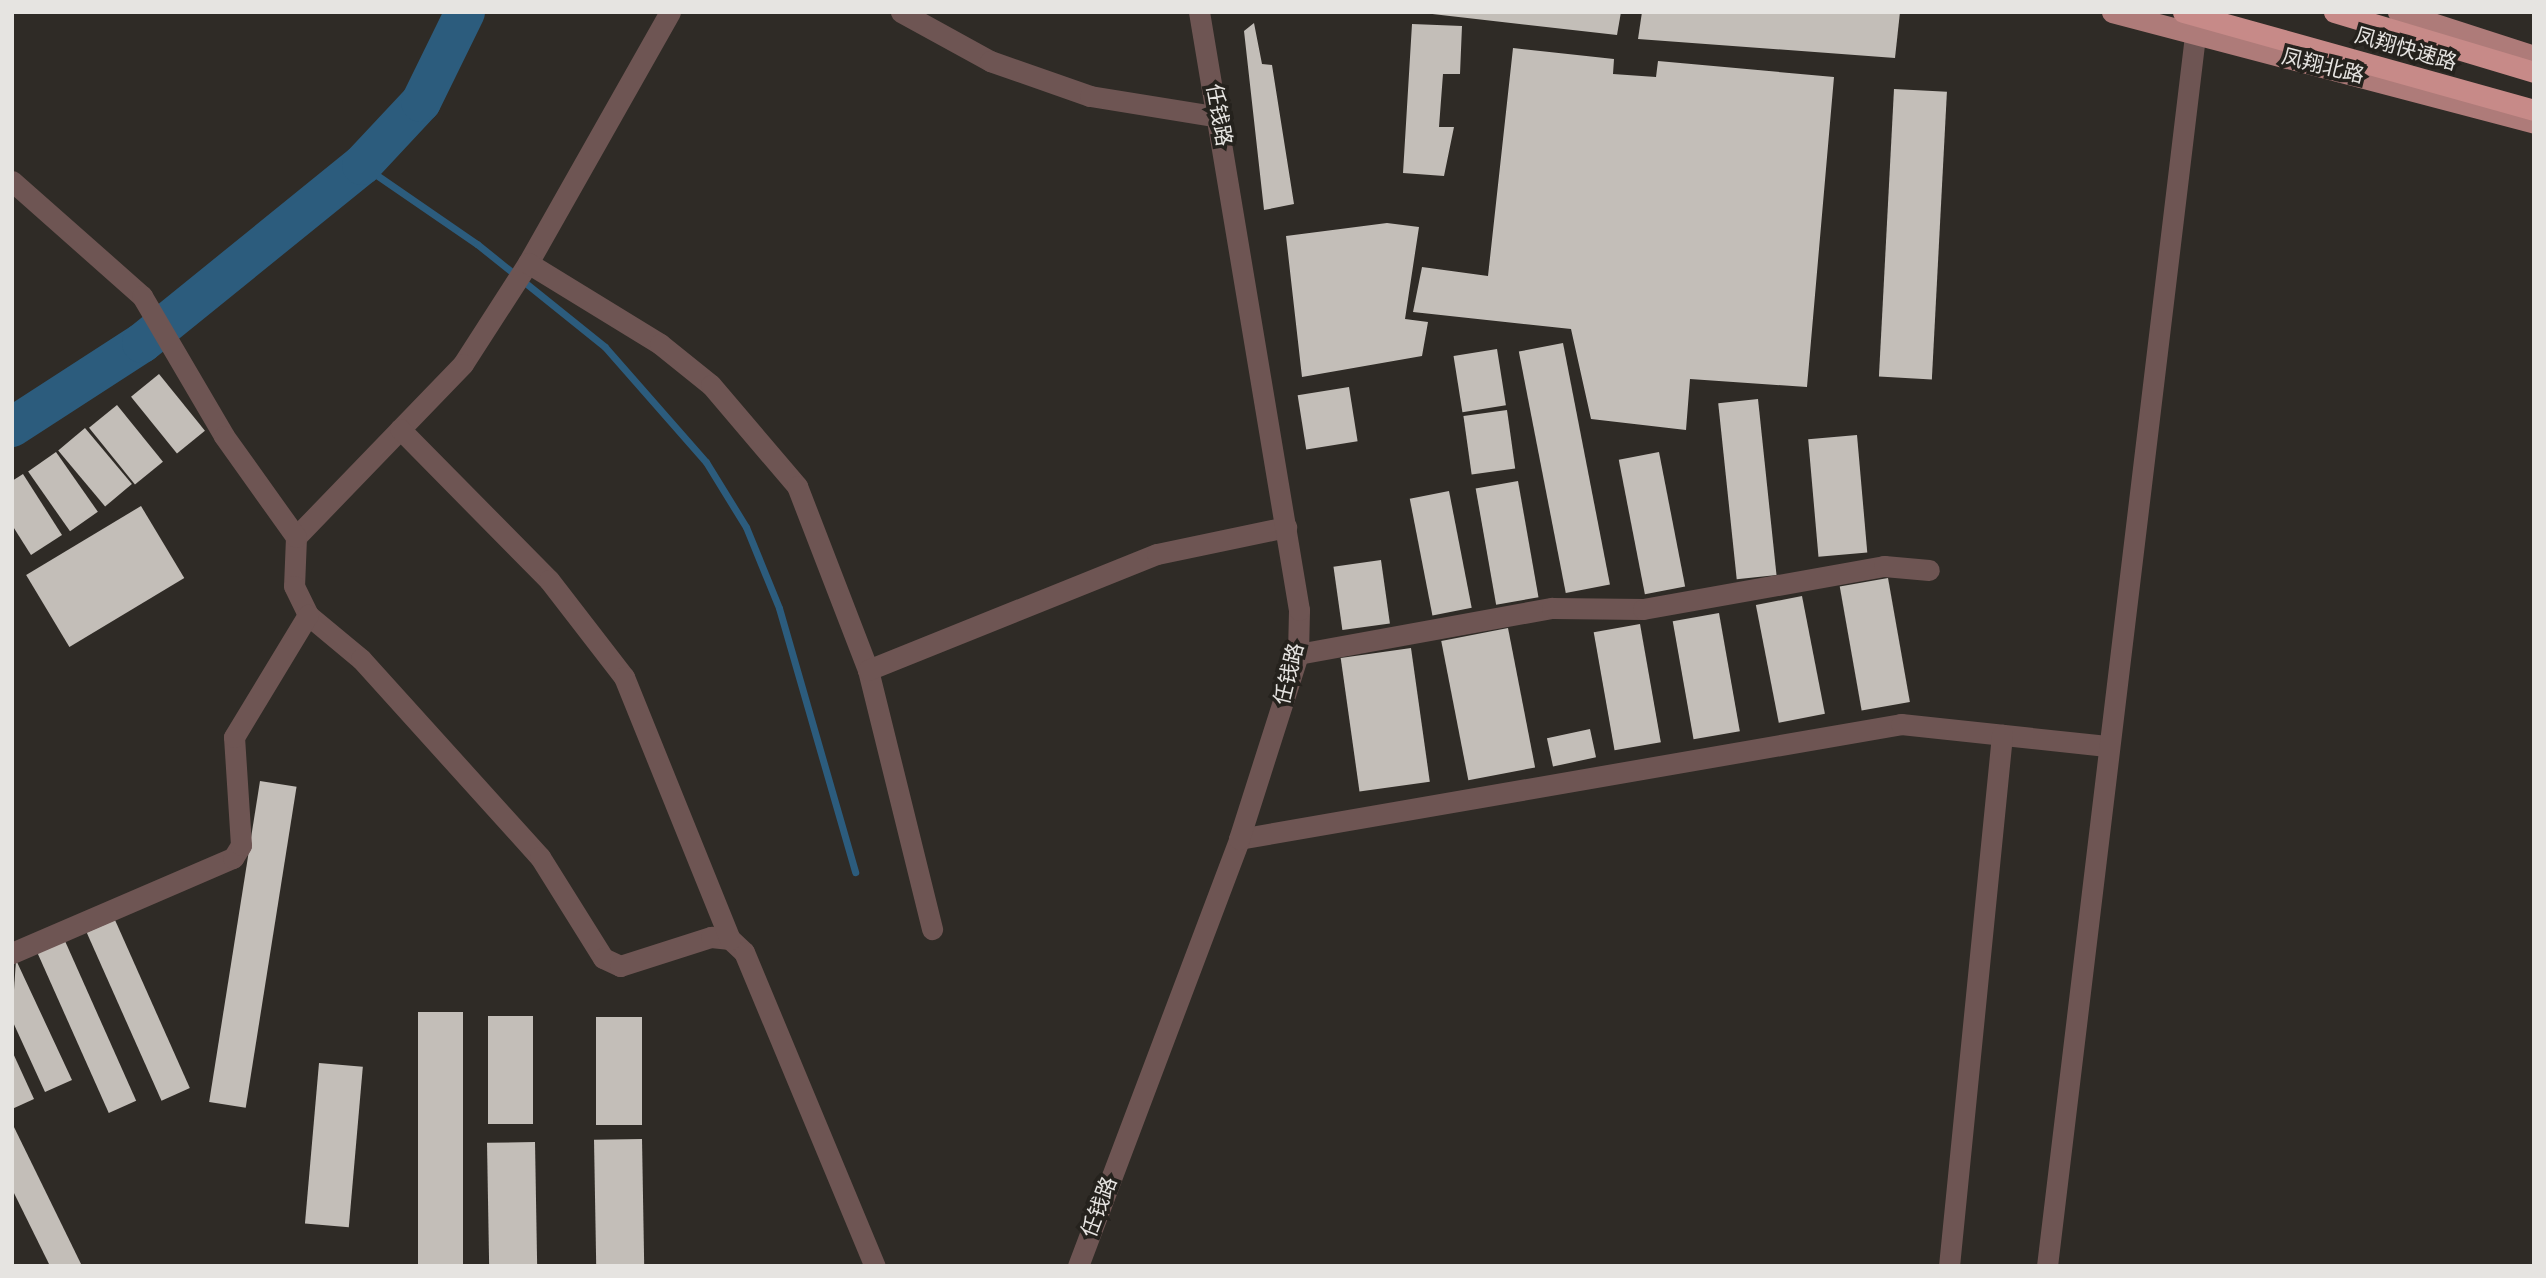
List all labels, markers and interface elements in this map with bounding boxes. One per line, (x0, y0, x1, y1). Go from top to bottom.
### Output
street label: 凤翔快速路 (2352, 22, 2460, 76)
street label: 凤翔北路 (2279, 44, 2367, 88)
street label: 任钱路 (1201, 82, 1237, 148)
street label: 任钱路 (1269, 640, 1309, 708)
street label: 任钱路 (1076, 1173, 1122, 1241)

